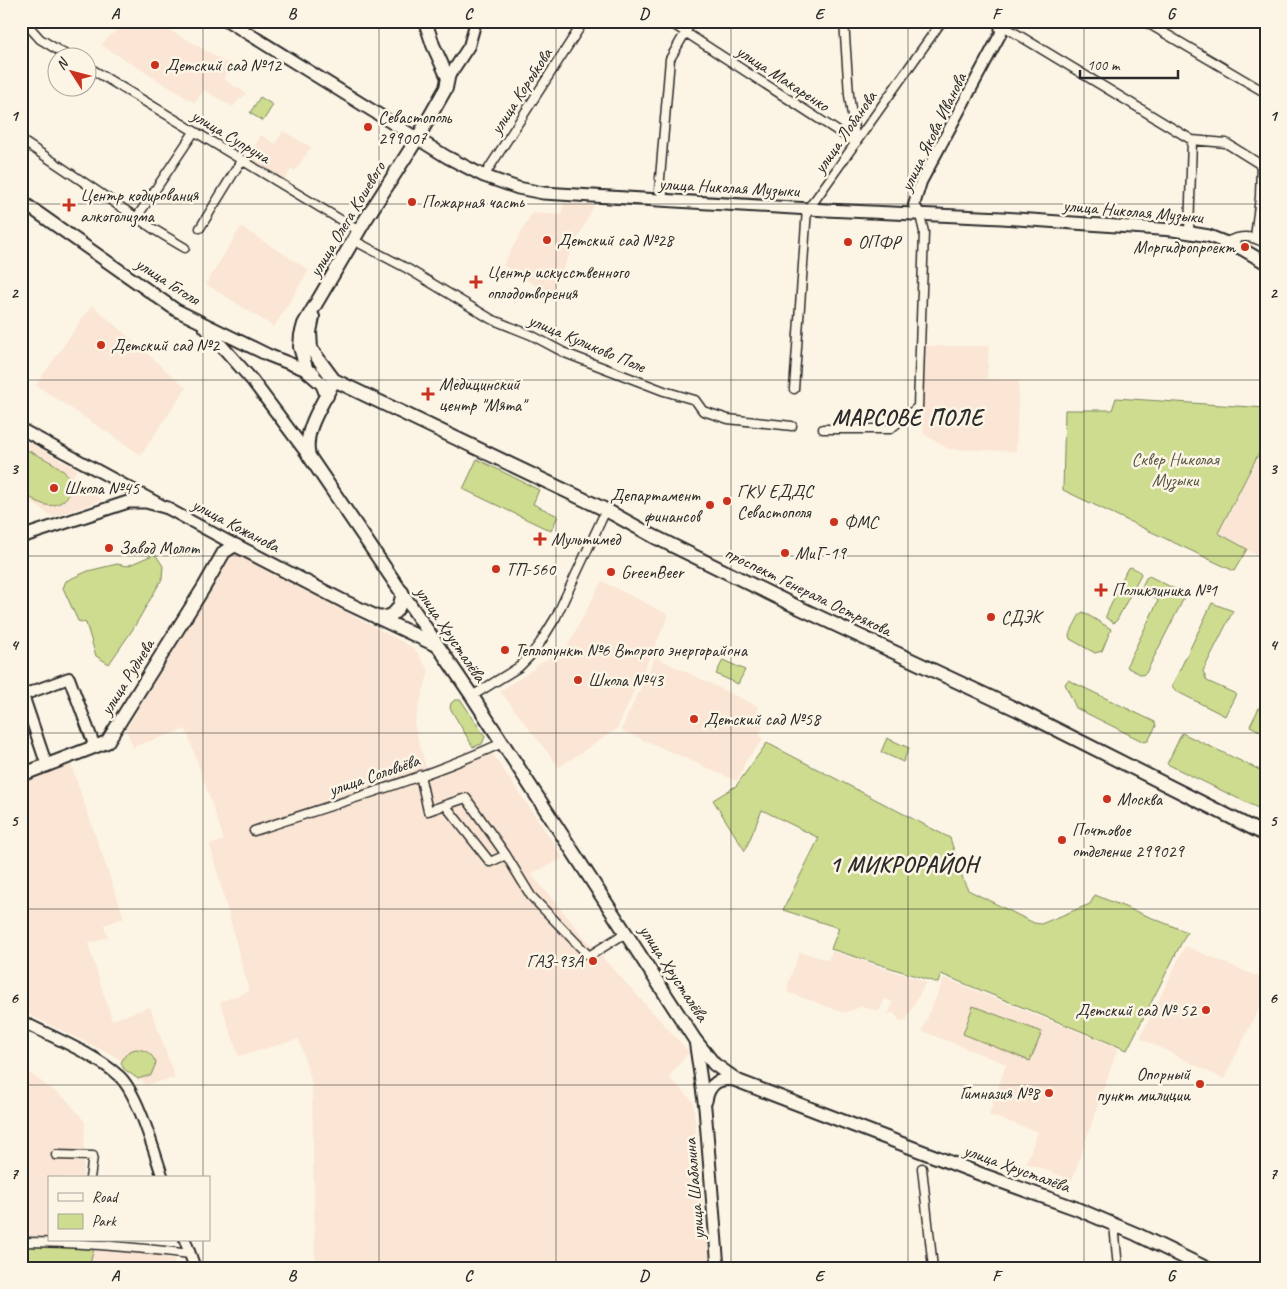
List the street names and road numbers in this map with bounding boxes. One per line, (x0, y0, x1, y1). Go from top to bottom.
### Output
street label: улица Макаренко (732, 39, 835, 117)
street label: улица Коробкова (484, 43, 558, 139)
street label: улица Якова Иванова (894, 68, 972, 196)
street label: улица Лобанова (808, 86, 882, 178)
street label: улица Супруна (187, 103, 276, 169)
street label: улица Олега Кошевого (304, 156, 391, 281)
street label: улица Николая Музыки (657, 172, 801, 203)
street label: улица Николая Музыки (1061, 194, 1205, 229)
street label: улица Гоголя (131, 252, 206, 311)
street label: улица Куликово Поле (524, 308, 650, 378)
street label: улица Кожанова (188, 492, 284, 558)
street label: проспект Генерала Острякова (721, 541, 896, 642)
street label: улица Хрусталёва (410, 581, 492, 687)
street label: улица Руднева (95, 634, 160, 720)
street label: улица Соловьёва (325, 749, 423, 801)
street label: улица Хрусталёва (634, 920, 714, 1026)
street label: улица Шабалина (679, 1136, 709, 1242)
street label: улица Хрусталёва (960, 1138, 1074, 1198)

